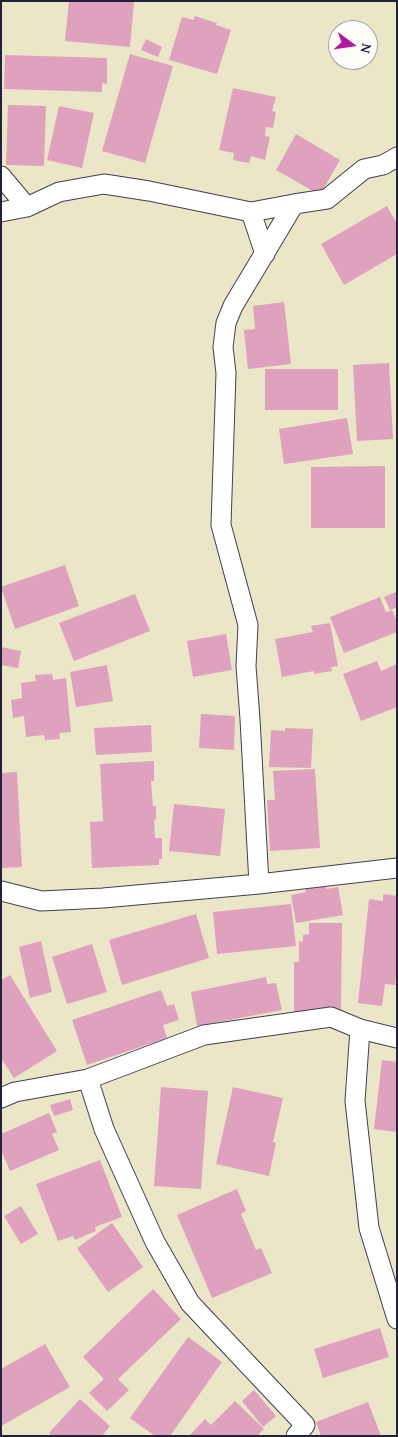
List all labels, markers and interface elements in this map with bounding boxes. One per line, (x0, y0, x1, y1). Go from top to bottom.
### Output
north arrow (328, 20, 378, 70)
text: N (356, 41, 377, 55)

